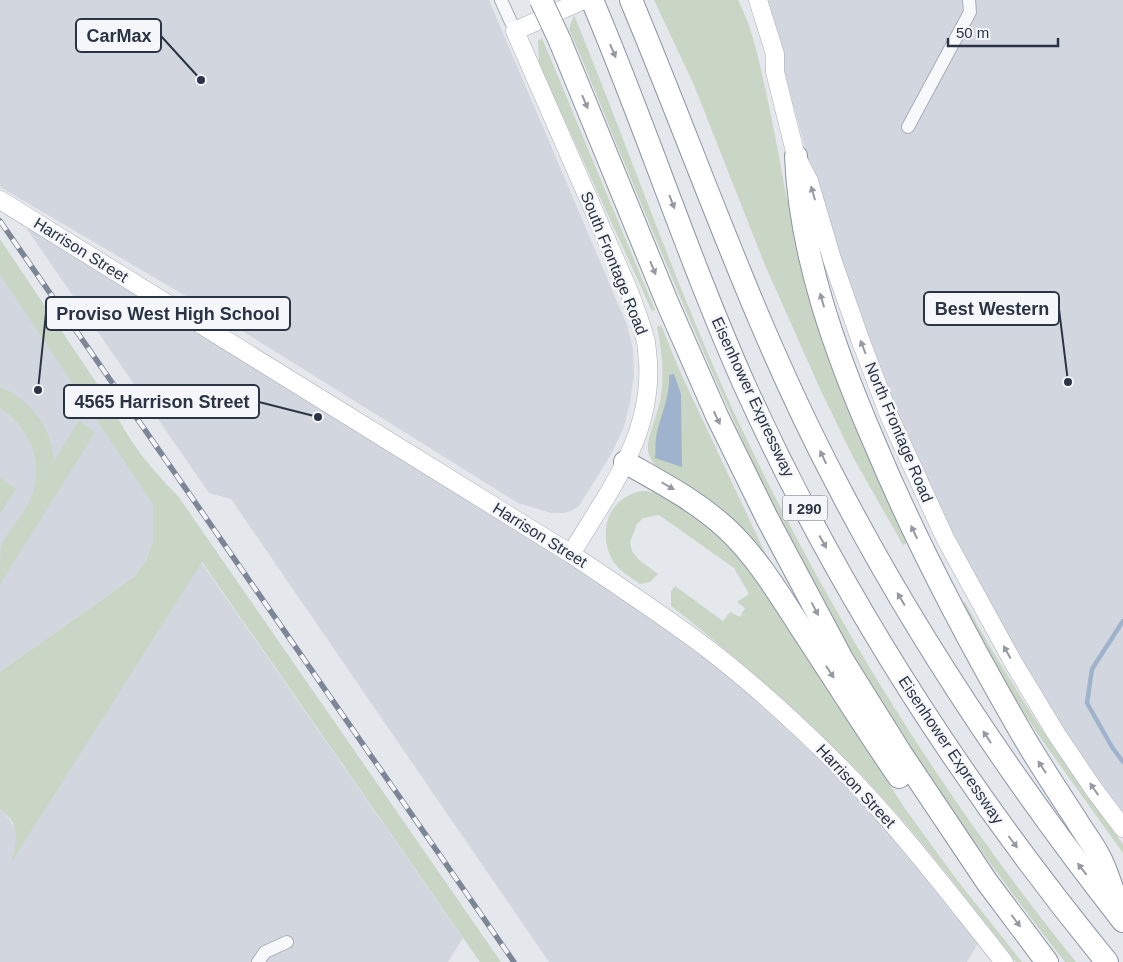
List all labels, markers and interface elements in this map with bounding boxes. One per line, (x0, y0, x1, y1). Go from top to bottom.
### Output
scale bar (948, 15, 1058, 47)
callout: CarMax (76, 19, 161, 52)
text: 50 m (956, 24, 989, 41)
text: CarMax (86, 26, 152, 46)
one-way arrow (609, 44, 617, 59)
one-way arrow (581, 95, 589, 110)
one-way arrow (808, 185, 816, 200)
street label: South Frontage Road (577, 189, 651, 337)
one-way arrow (668, 195, 676, 209)
street label: Harrison Street (31, 214, 132, 286)
one-way arrow (650, 261, 658, 275)
one-way arrow (818, 292, 826, 307)
callout: Best Western (924, 292, 1059, 325)
callout: Proviso West High School (46, 297, 290, 330)
text: Best Western (935, 299, 1049, 319)
text: Proviso West High School (56, 304, 280, 324)
street label: Eisenhower Expressway (708, 314, 798, 480)
one-way arrow (859, 339, 867, 354)
street label: North Frontage Road (862, 359, 936, 505)
callout: 4565 Harrison Street (64, 385, 259, 418)
text: 4565 Harrison Street (74, 392, 250, 412)
one-way arrow (714, 411, 722, 425)
one-way arrow (819, 449, 827, 464)
one-way arrow (661, 482, 675, 491)
road number: I 290 (782, 496, 828, 520)
street label: Harrison Street (490, 499, 591, 571)
one-way arrow (910, 525, 918, 539)
one-way arrow (819, 535, 827, 549)
one-way arrow (896, 593, 905, 606)
one-way arrow (811, 602, 819, 616)
one-way arrow (1003, 645, 1011, 659)
one-way arrow (825, 666, 835, 679)
street label: Eisenhower Expressway (895, 673, 1007, 827)
one-way arrow (983, 730, 992, 743)
street label: Harrison Street (813, 741, 899, 832)
one-way arrow (1038, 760, 1047, 773)
one-way arrow (1089, 782, 1099, 796)
one-way arrow (1008, 835, 1018, 849)
one-way arrow (1077, 863, 1088, 876)
one-way arrow (1011, 914, 1022, 927)

